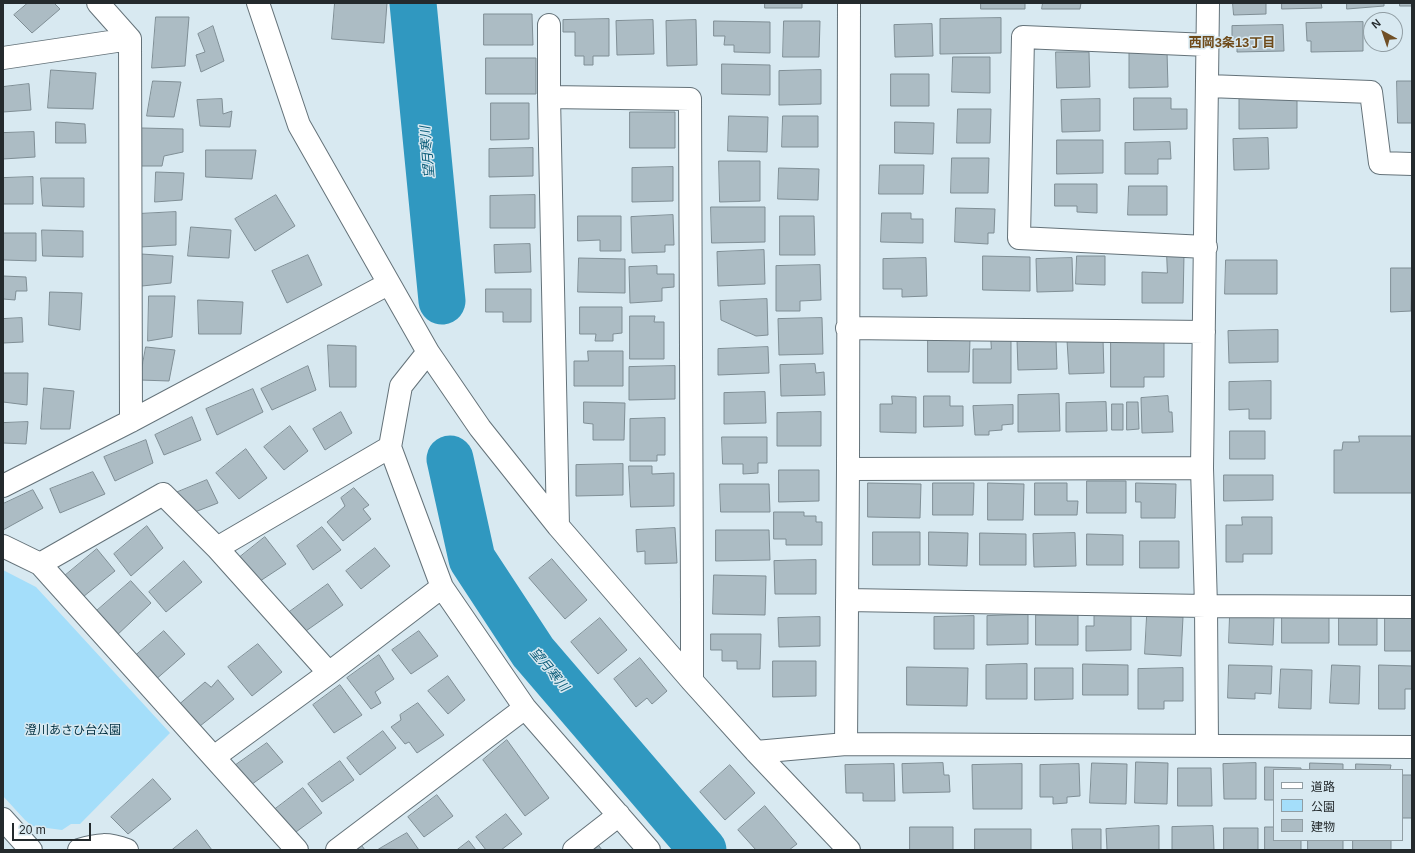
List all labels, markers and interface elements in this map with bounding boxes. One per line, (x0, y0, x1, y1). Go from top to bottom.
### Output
north arrow (1363, 12, 1403, 52)
text: N (1369, 16, 1383, 31)
district label: 西岡3条13丁目 (1189, 35, 1275, 51)
water label: 望月寒川 (418, 125, 438, 179)
water label: 望月寒川 (526, 645, 572, 695)
park label: 澄川あさひ台公園 (25, 724, 121, 738)
legend (1273, 769, 1403, 841)
text: 道路 (1311, 780, 1335, 794)
text: 公園 (1311, 800, 1335, 814)
scale bar (14, 815, 93, 841)
text: 建物 (1311, 820, 1335, 834)
text: 20 m (19, 823, 46, 837)

